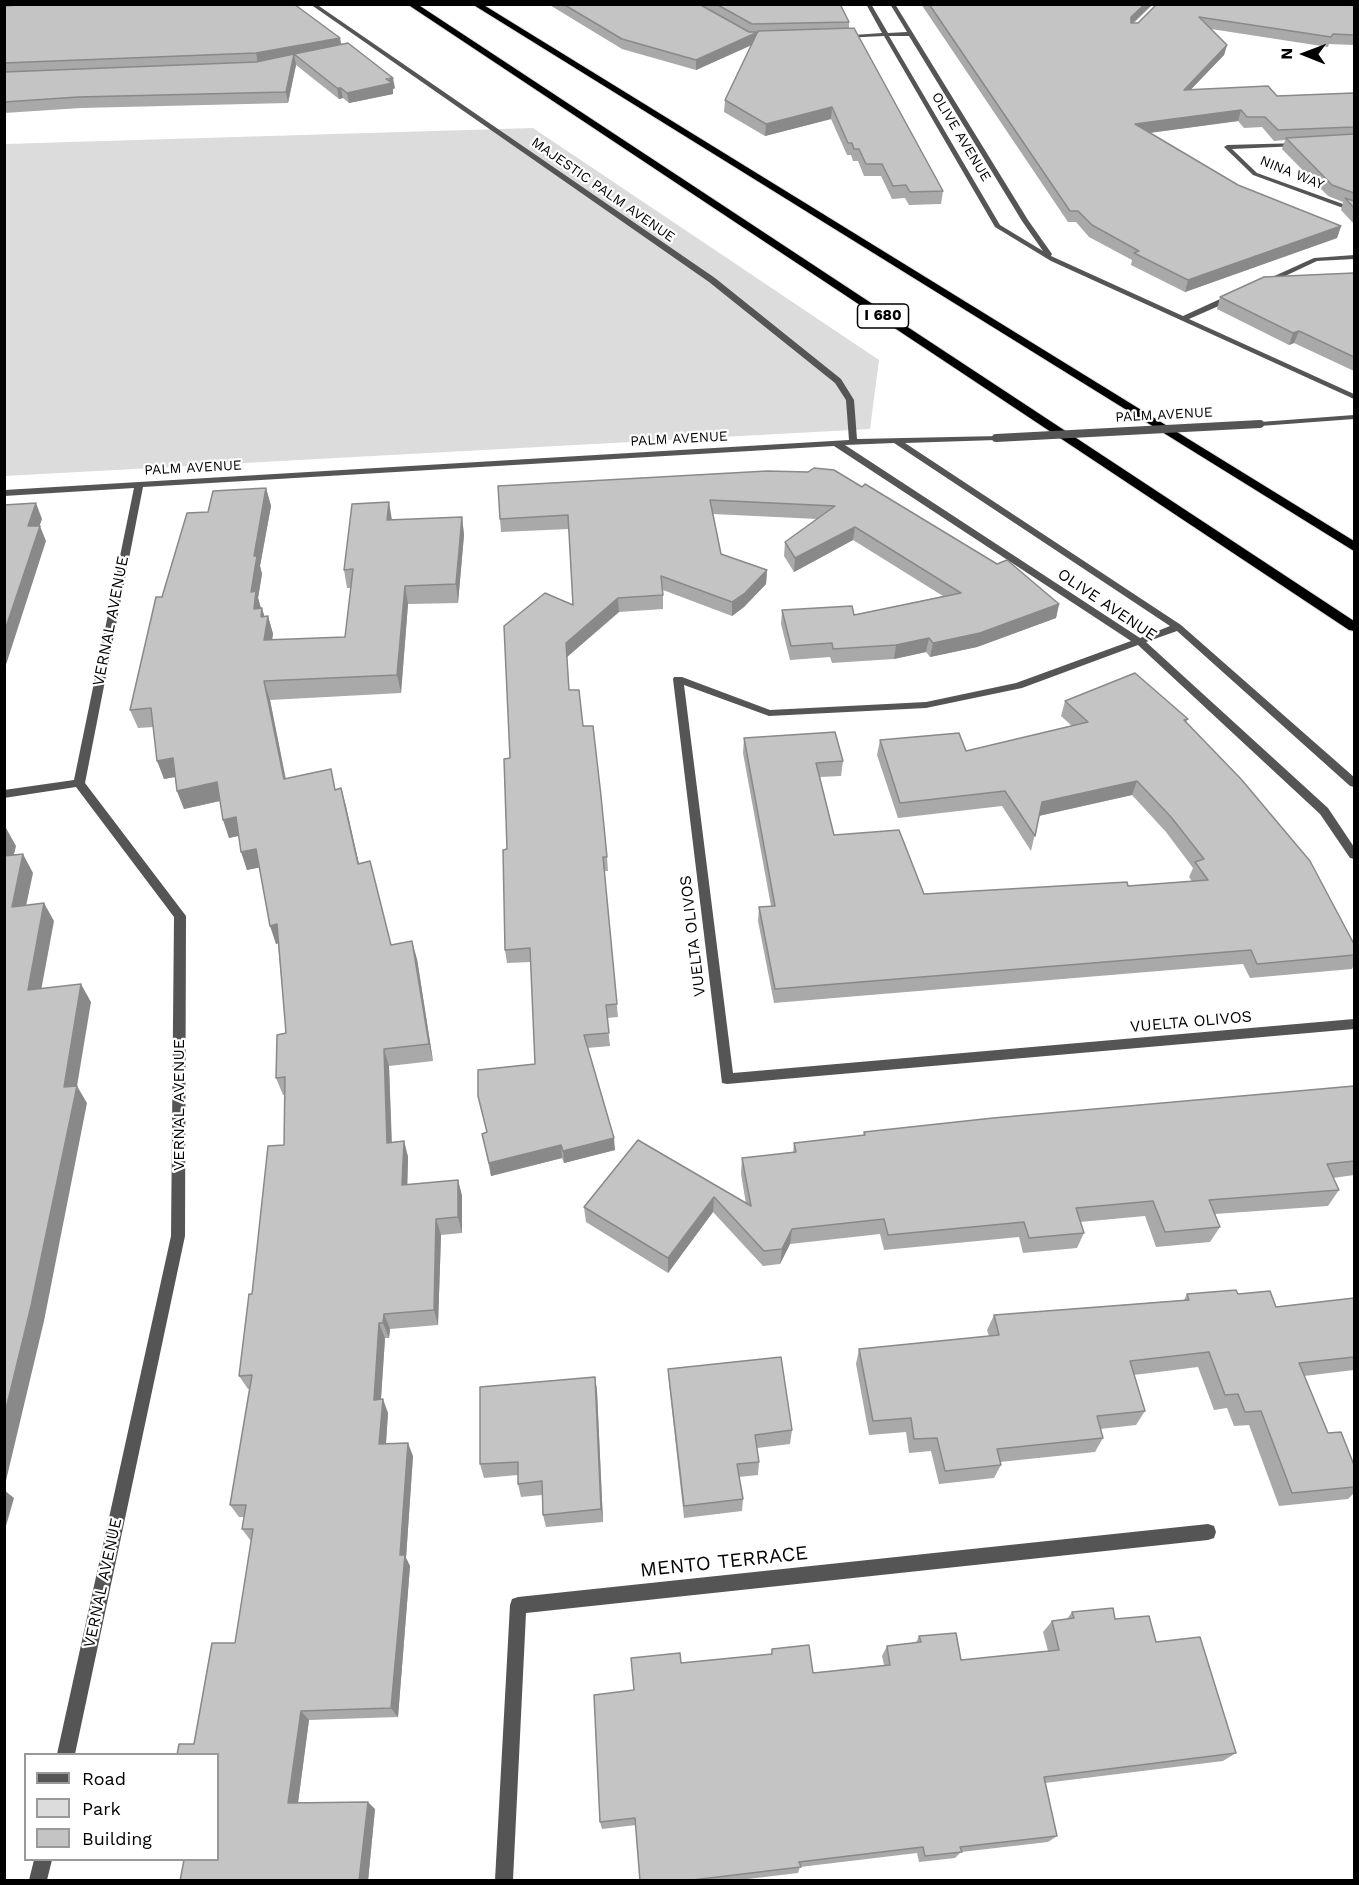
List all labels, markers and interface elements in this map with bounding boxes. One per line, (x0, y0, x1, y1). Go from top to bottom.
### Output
north arrow (1275, 24, 1335, 84)
text: N (1277, 48, 1296, 60)
street label: OLIVE AVENUE (928, 89, 994, 185)
street label: MAJESTIC PALM AVENUE (528, 134, 678, 246)
street label: NINA WAY (1257, 152, 1327, 194)
road number: I 680 (858, 304, 908, 328)
street label: PALM AVENUE (1115, 404, 1213, 426)
street label: PALM AVENUE (630, 428, 728, 450)
street label: PALM AVENUE (144, 457, 242, 479)
street label: VERNAL AVENUE (89, 554, 133, 688)
street label: OLIVE AVENUE (1054, 565, 1160, 645)
street label: VUELTA OLIVOS (676, 874, 710, 998)
street label: VUELTA OLIVOS (1129, 1007, 1253, 1037)
street label: VERNAL AVENUE (169, 1039, 189, 1171)
street label: VERNAL AVENUE (80, 1516, 126, 1650)
street label: MENTO TERRACE (639, 1541, 809, 1583)
legend (24, 1753, 219, 1861)
text: Road (82, 1768, 126, 1789)
text: Park (82, 1798, 121, 1819)
text: Building (82, 1828, 152, 1849)

